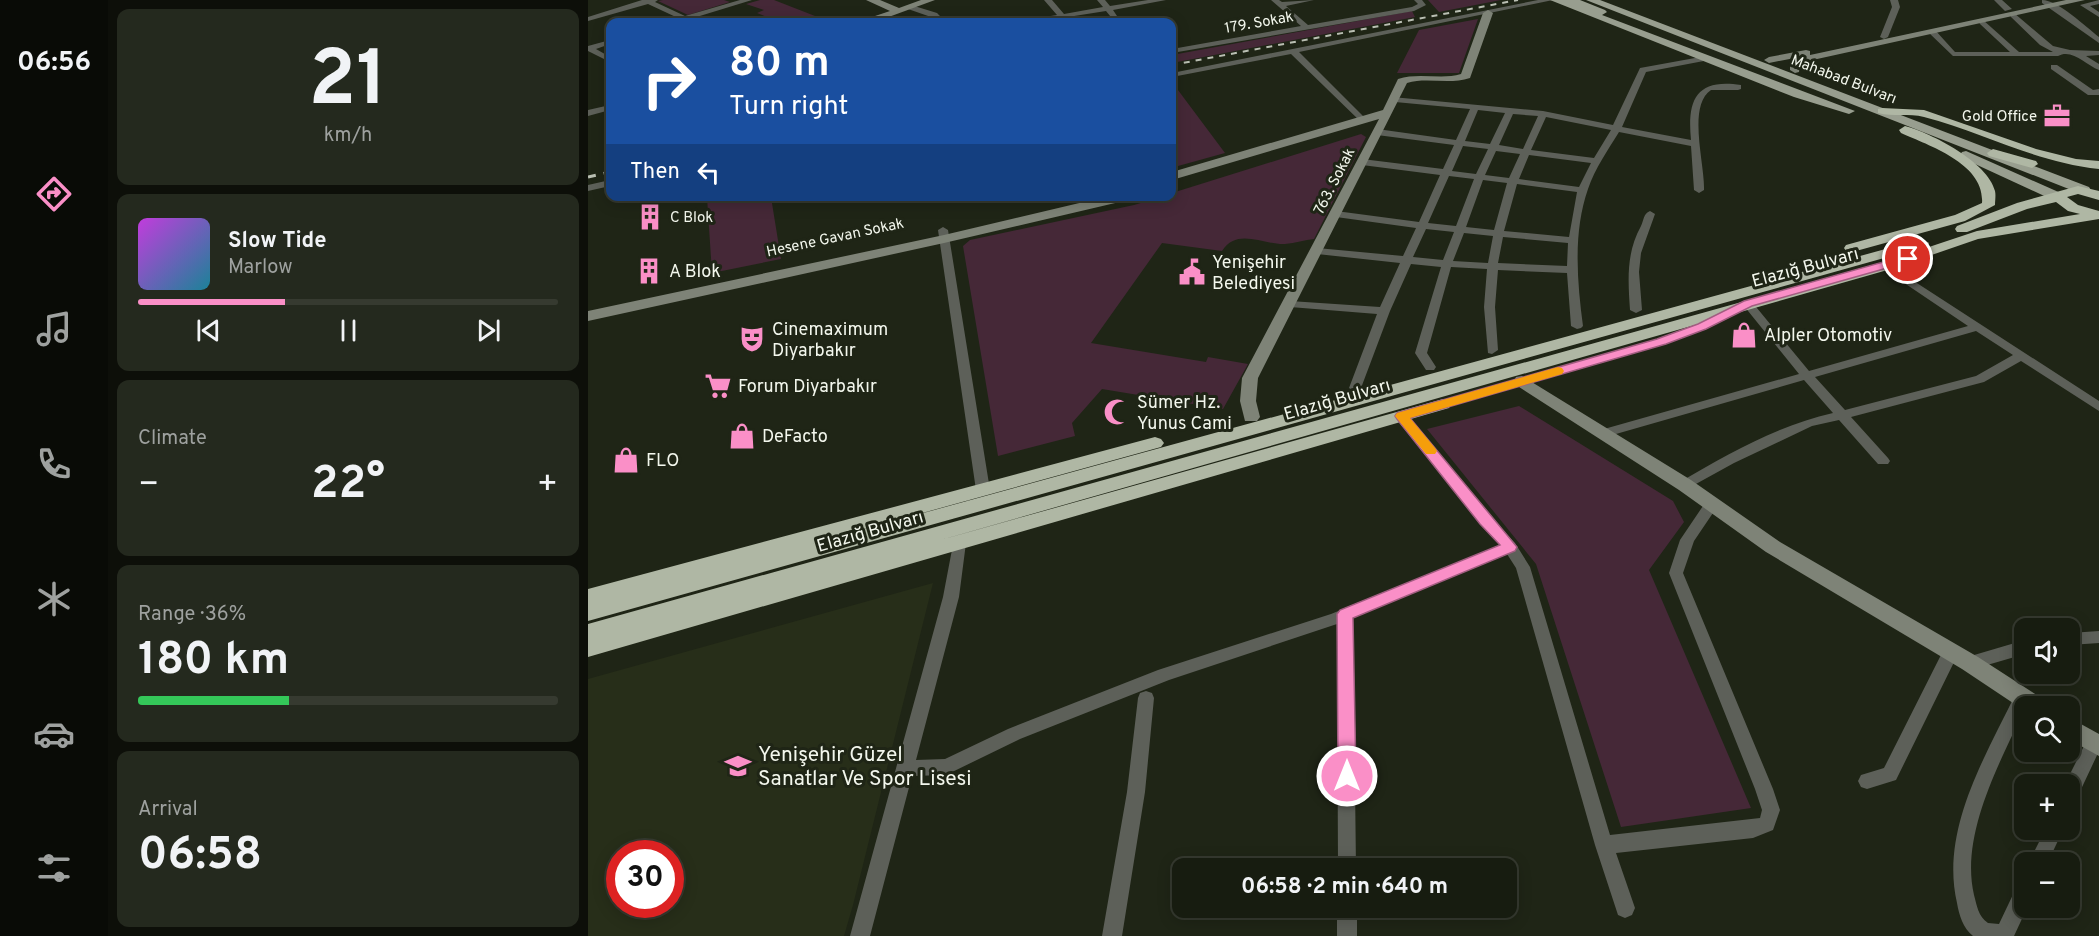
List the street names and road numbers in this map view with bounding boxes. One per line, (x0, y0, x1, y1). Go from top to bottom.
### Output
street label: 179. Sokak (1223, 8, 1295, 39)
street label: Mahabad Bulvarı (1788, 51, 1899, 109)
street label: 763. Sokak (1310, 145, 1360, 218)
street label: Hesene Gavan Sokak (765, 215, 906, 262)
street label: Elazığ Bulvarı (1749, 243, 1861, 294)
street label: Elazığ Bulvarı (1281, 374, 1393, 427)
street label: Elazığ Bulvarı (814, 506, 926, 559)

